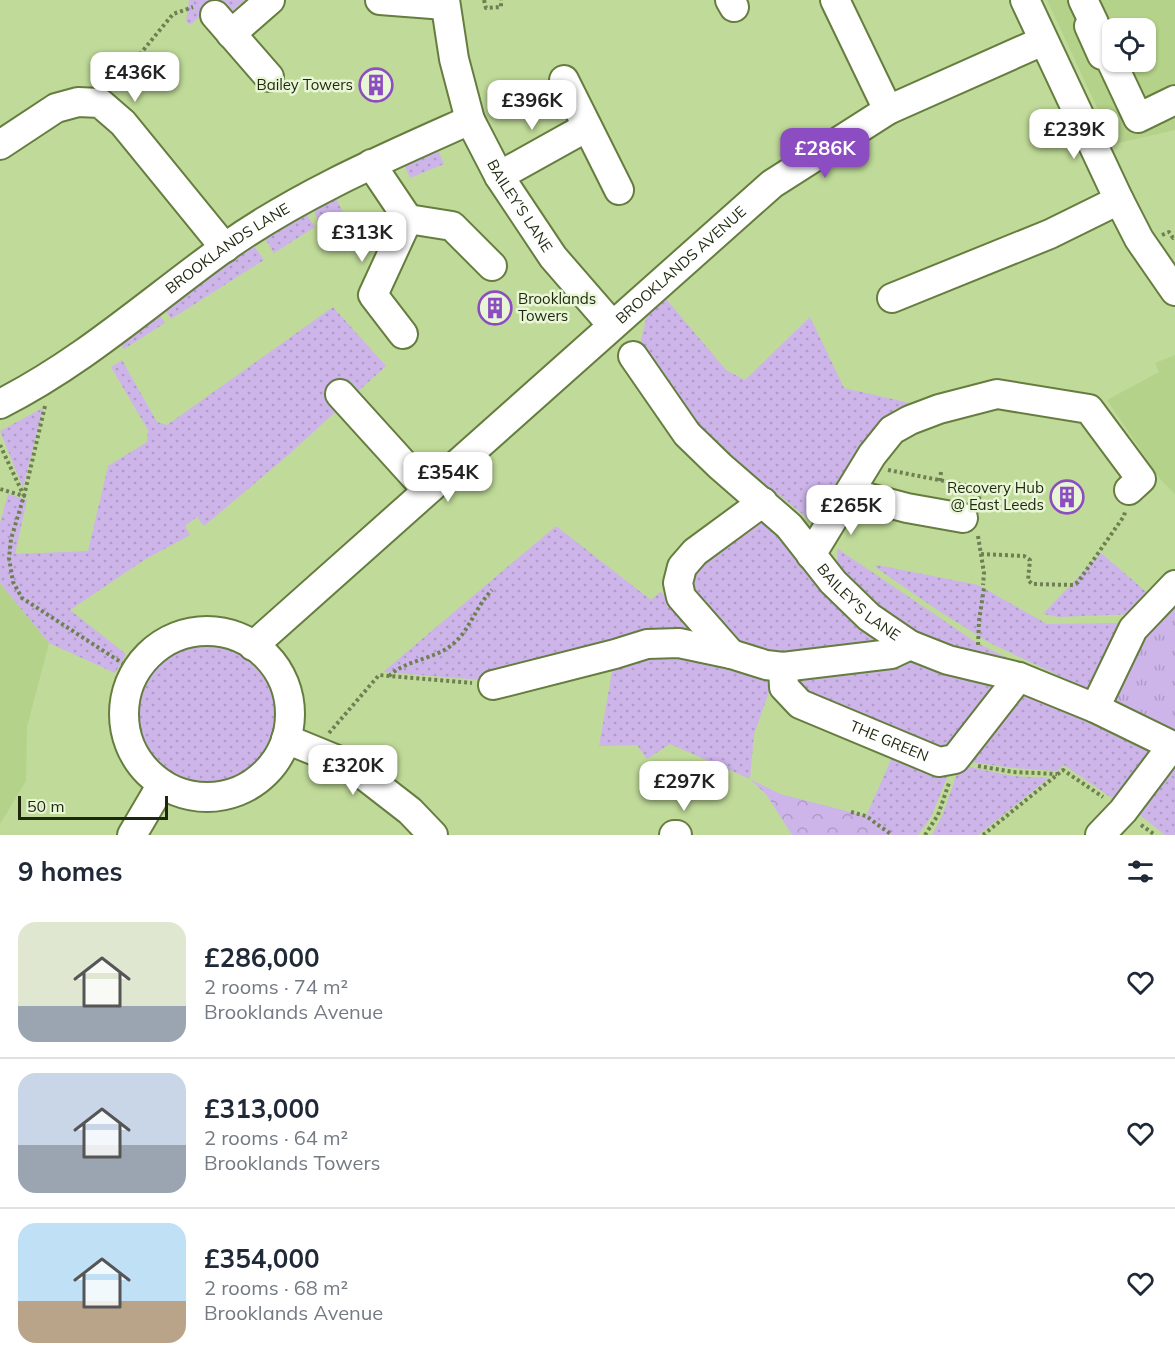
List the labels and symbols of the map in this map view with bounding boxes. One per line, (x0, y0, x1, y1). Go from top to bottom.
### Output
pin: £436K (93, 52, 177, 103)
building icon: Bailey Towers (358, 67, 394, 103)
place label: Bailey Towers (256, 75, 353, 94)
pin: £396K (490, 80, 574, 131)
pin: £239K (1032, 109, 1116, 160)
pin: £286K (783, 128, 867, 179)
street label: BAILEY'S LANE (483, 156, 557, 256)
street label: BROOKLANDS LANE (161, 199, 293, 298)
street label: BROOKLANDS AVENUE (611, 201, 750, 328)
pin: £313K (320, 212, 404, 263)
place label: Brooklands Towers (518, 289, 596, 325)
building icon: Brooklands Towers (477, 290, 513, 326)
pin: £354K (406, 452, 490, 503)
place label: Recovery Hub @ East Leeds (947, 478, 1044, 514)
building icon: Recovery Hub @ East Leeds (1049, 479, 1085, 515)
pin: £265K (809, 485, 893, 536)
street label: BAILEY'S LANE (813, 559, 904, 645)
street label: THE GREEN (847, 716, 932, 766)
pin: £320K (311, 745, 395, 796)
pin: £297K (642, 761, 726, 812)
scale bar (18, 793, 168, 820)

